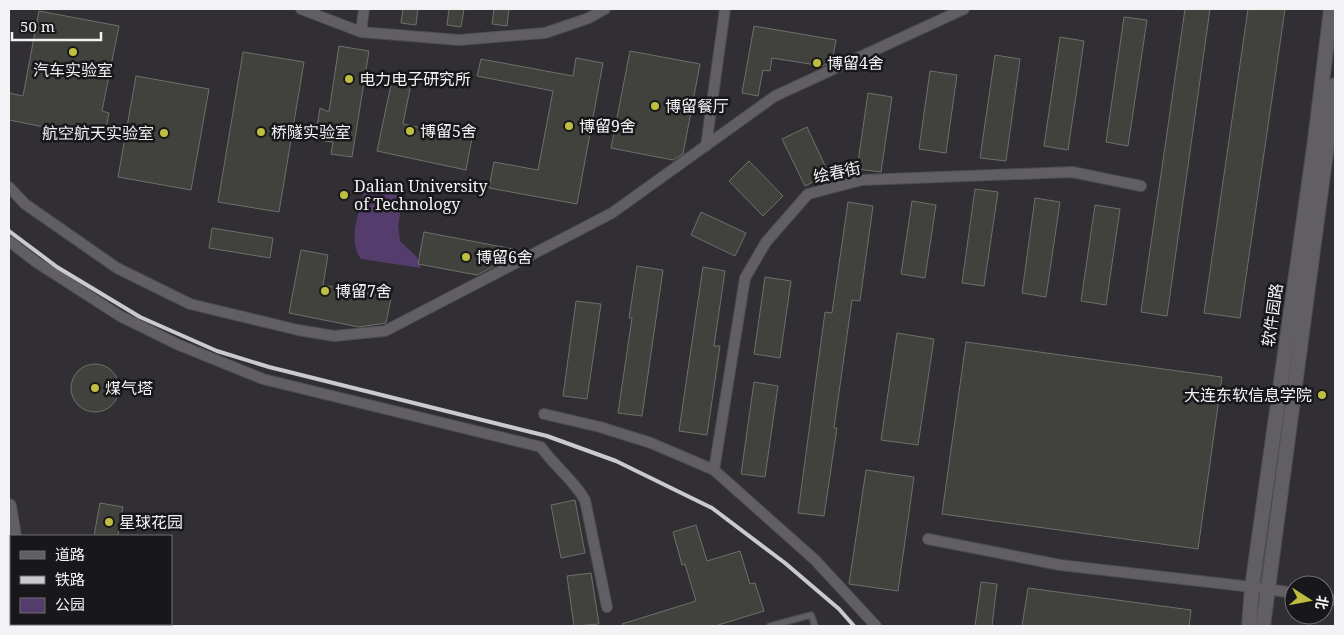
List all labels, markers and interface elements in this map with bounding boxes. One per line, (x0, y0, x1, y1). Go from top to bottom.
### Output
scale bar (12, 10, 101, 42)
text: 50 m (20, 16, 55, 36)
marker: 汽车实验室 (67, 46, 79, 58)
place label: 博留4舍 (827, 52, 884, 74)
marker: 博留4舍 (811, 57, 823, 69)
place label: 汽车实验室 (33, 59, 113, 81)
place label: 电力电子研究所 (359, 68, 471, 90)
marker: 电力电子研究所 (343, 73, 355, 85)
place label: 博留餐厅 (665, 95, 729, 117)
marker: 博留餐厅 (649, 100, 661, 112)
place label: 博留9舍 (579, 115, 636, 137)
place label: 博留5舍 (420, 120, 477, 142)
marker: 博留9舍 (563, 120, 575, 132)
place label: 桥隧实验室 (271, 121, 351, 143)
place label: 航空航天实验室 (42, 122, 154, 144)
marker: 博留5舍 (404, 125, 416, 137)
marker: 桥隧实验室 (255, 126, 267, 138)
marker: 航空航天实验室 (158, 127, 170, 139)
street label: 绘春街 (811, 156, 863, 188)
place label: Dalian University of Technology (354, 175, 488, 215)
marker: Dalian University of Technology (338, 189, 350, 201)
place label: 博留6舍 (476, 246, 533, 268)
marker: 博留6舍 (460, 251, 472, 263)
place label: 博留7舍 (335, 280, 392, 302)
street label: 软件园路 (1257, 282, 1287, 348)
marker: 博留7舍 (319, 285, 331, 297)
place label: 煤气塔 (105, 377, 153, 399)
marker: 煤气塔 (89, 382, 101, 394)
place label: 大连东软信息学院 (1184, 384, 1312, 406)
marker: 大连东软信息学院 (1316, 389, 1328, 401)
place label: 星球花园 (119, 511, 183, 533)
marker: 星球花园 (103, 516, 115, 528)
legend (10, 535, 172, 625)
text: 道路 (55, 544, 85, 564)
text: 铁路 (55, 569, 85, 589)
north arrow (1284, 575, 1334, 625)
text: 公园 (55, 594, 85, 614)
text: 北 (1312, 594, 1333, 611)

